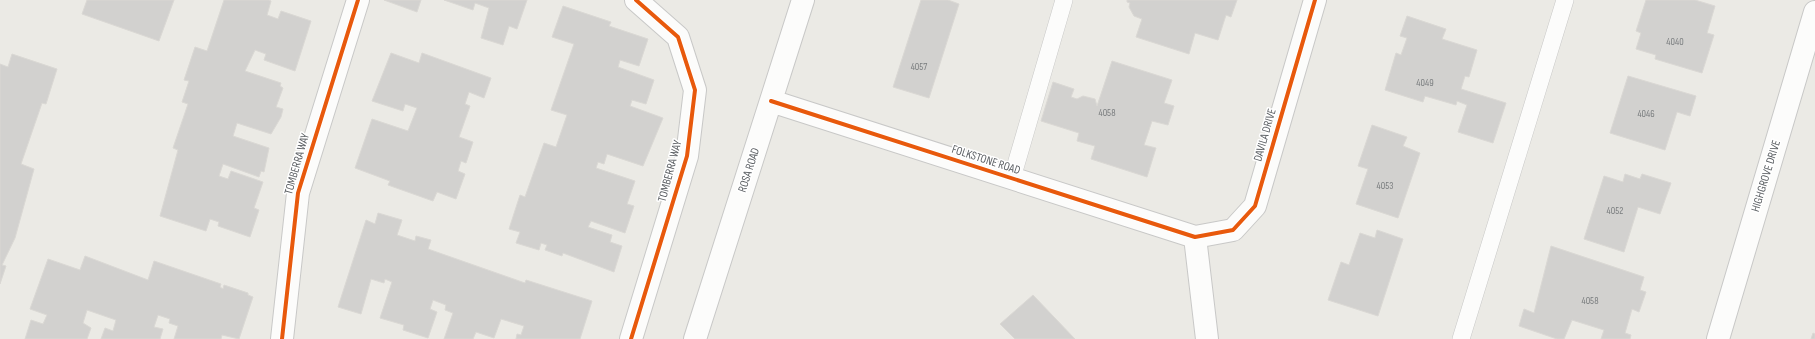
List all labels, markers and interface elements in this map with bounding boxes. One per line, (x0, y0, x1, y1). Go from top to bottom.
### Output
house number: 4040 (1666, 36, 1684, 48)
house number: 4057 (911, 61, 927, 73)
house number: 4049 (1416, 77, 1434, 89)
house number: 4058 (1098, 107, 1116, 119)
street label: DAVILA DRIVE (1250, 107, 1280, 163)
house number: 4046 (1637, 108, 1655, 120)
street label: TOMBERRA WAY (281, 132, 313, 196)
street label: HIGHGROVE DRIVE (1748, 138, 1784, 214)
street label: TOMBERRA WAY (655, 139, 685, 203)
street label: FOLKSTONE ROAD (950, 142, 1022, 178)
street label: ROSA ROAD (735, 146, 763, 194)
house number: 4053 (1377, 180, 1393, 192)
house number: 4052 (1607, 205, 1623, 217)
house number: 4058 (1581, 295, 1599, 307)

